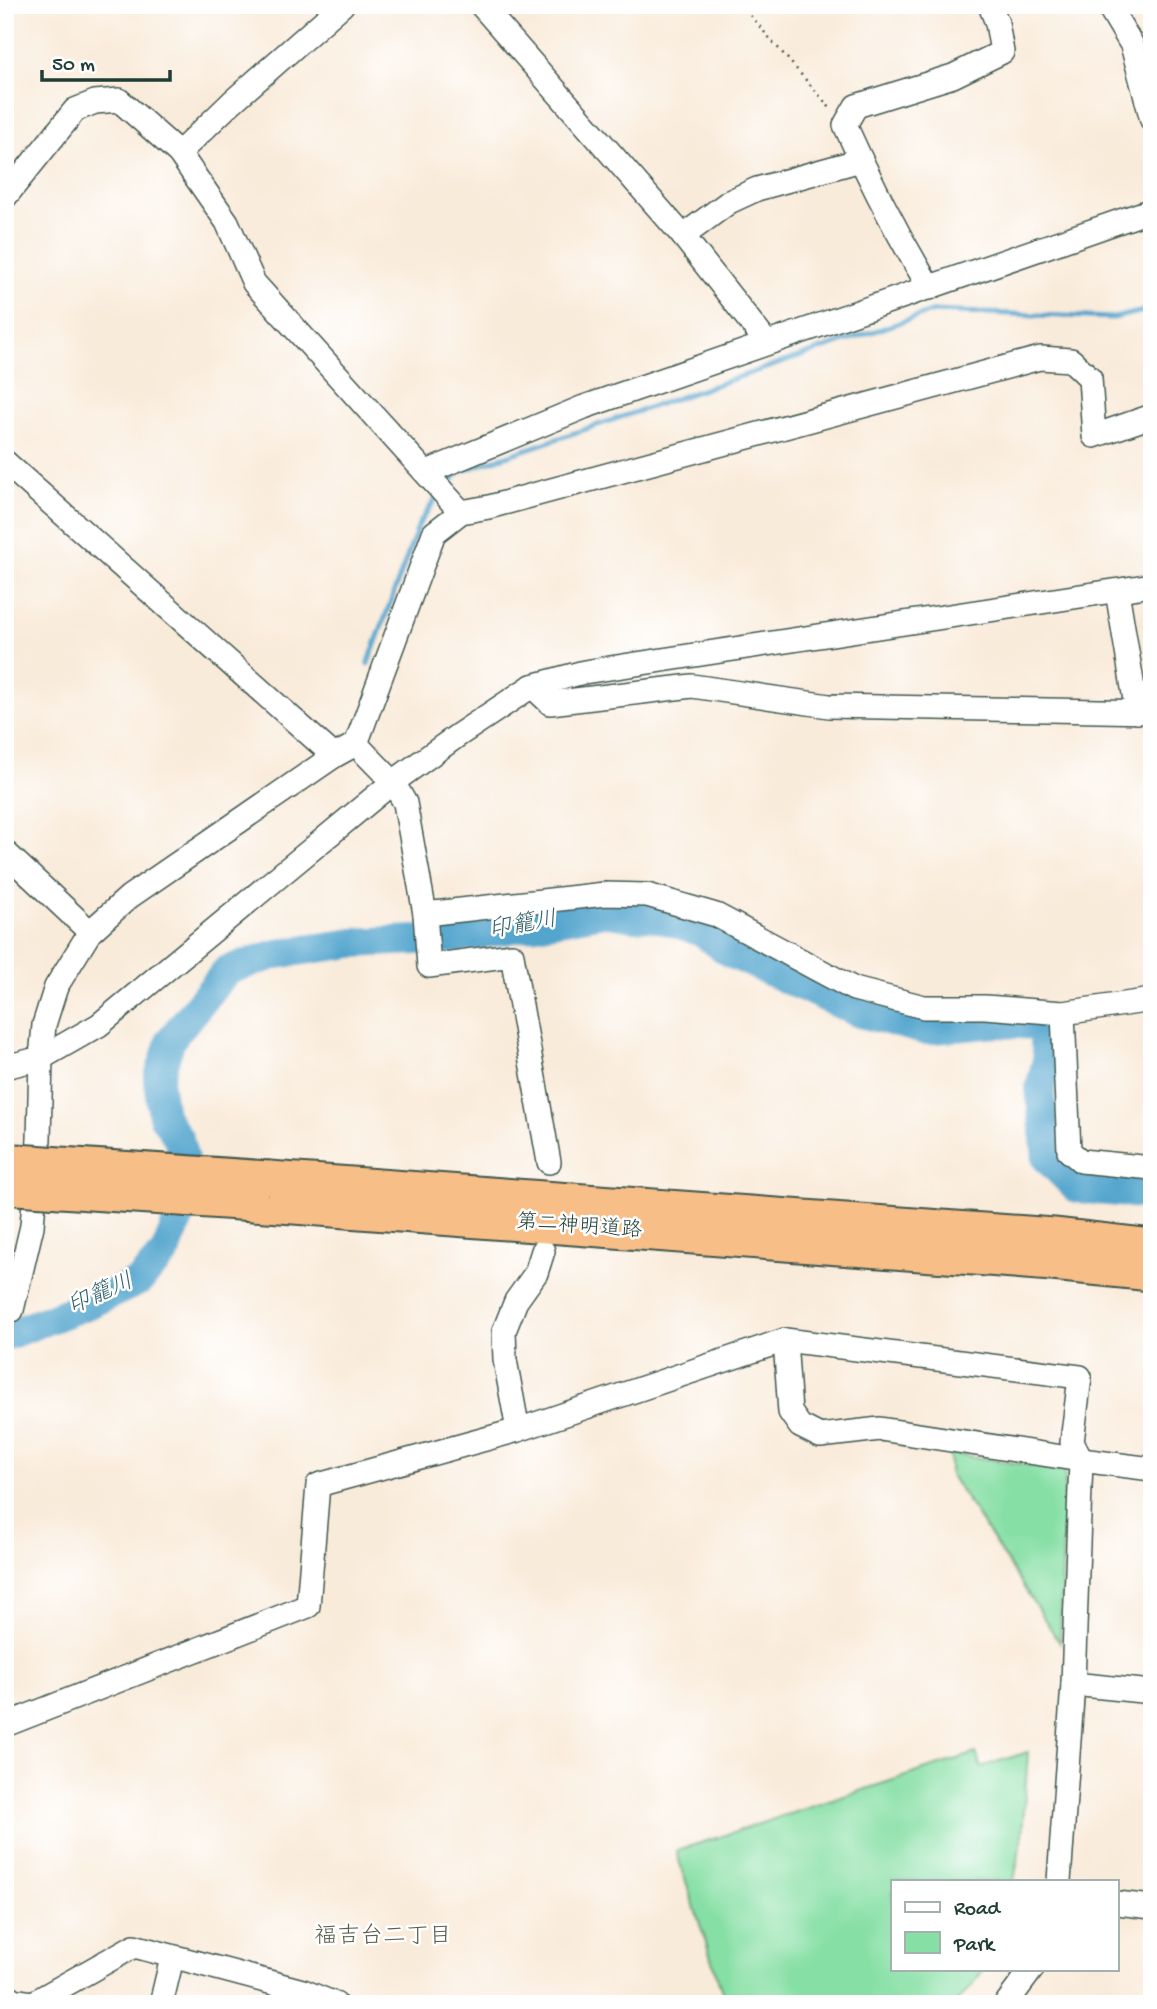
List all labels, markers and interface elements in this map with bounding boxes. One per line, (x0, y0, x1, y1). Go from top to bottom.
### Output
scale bar (42, 38, 170, 82)
text: 50 m (52, 54, 95, 79)
water label: 印籠川 (487, 906, 559, 945)
street label: 第二神明道路 (515, 1210, 643, 1245)
water label: 印籠川 (64, 1268, 138, 1321)
legend (891, 1880, 1118, 1970)
text: Road (954, 1898, 1002, 1923)
district label: 福吉台二丁目 (314, 1923, 452, 1951)
text: Park (953, 1934, 997, 1959)

